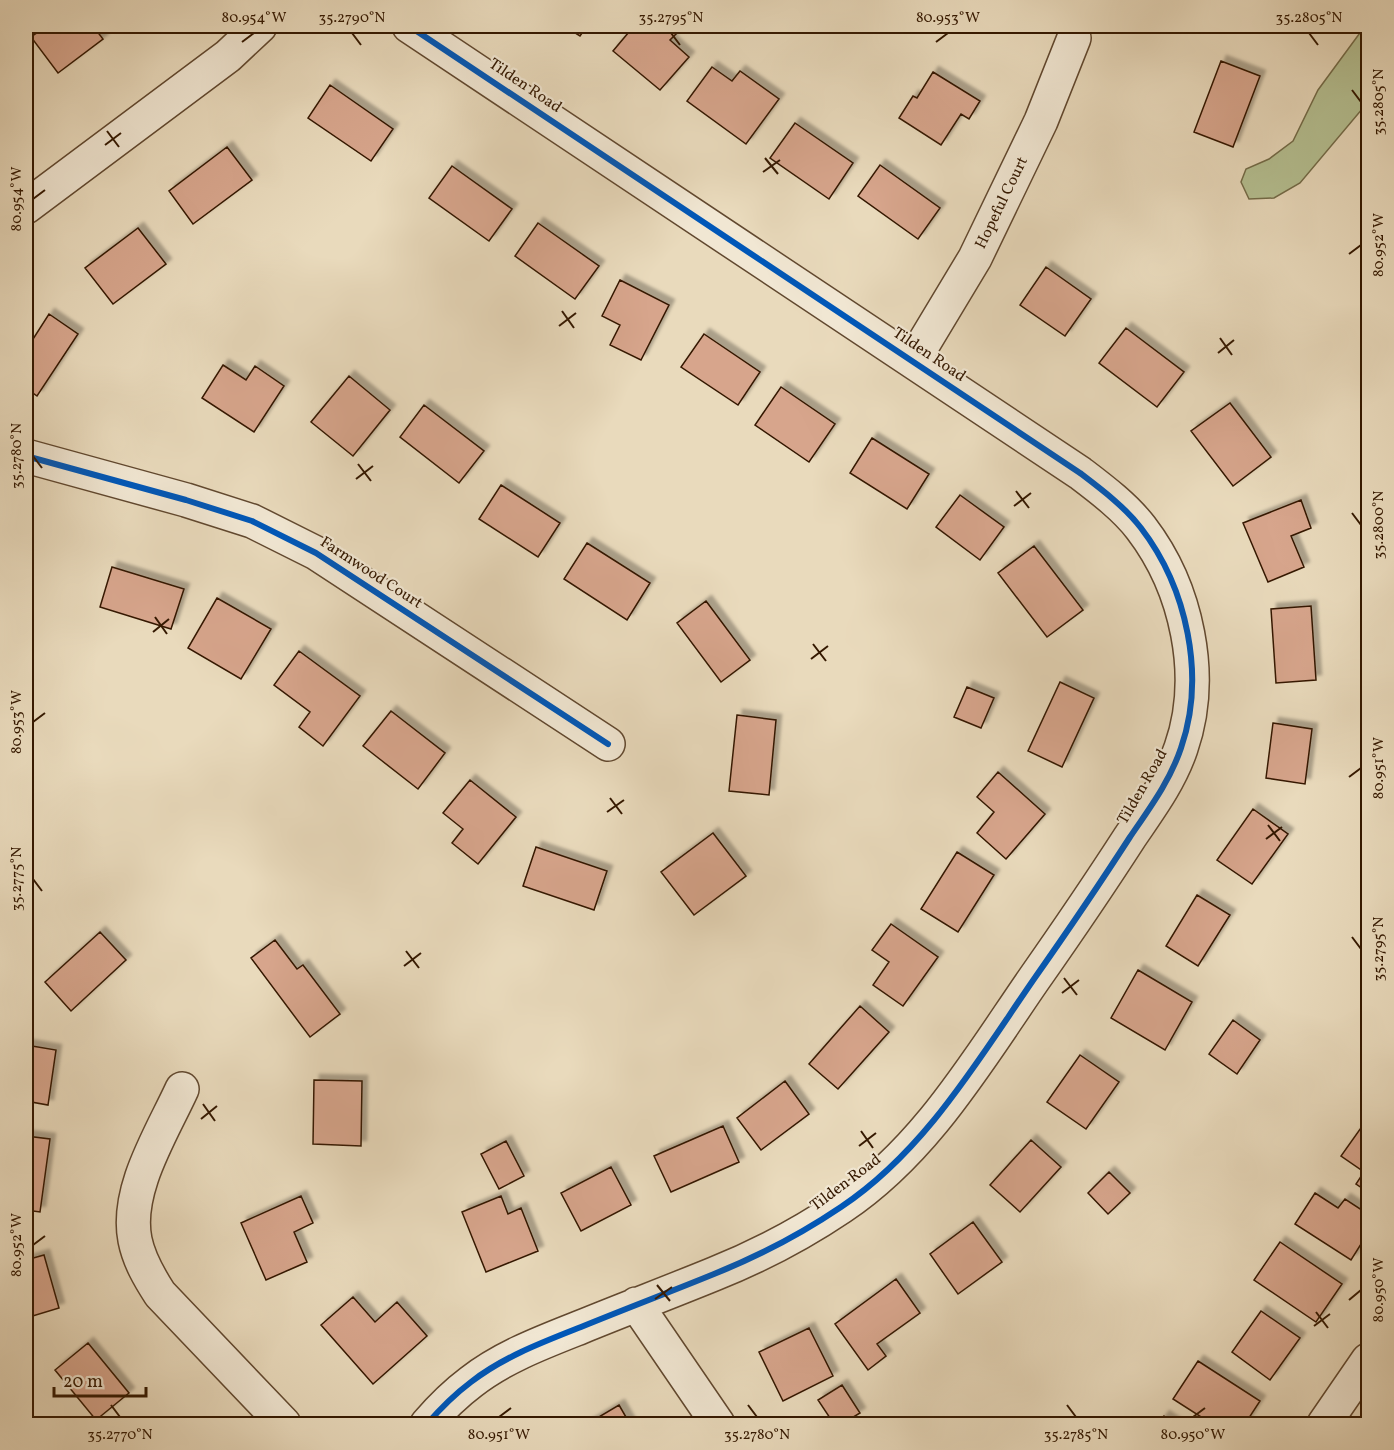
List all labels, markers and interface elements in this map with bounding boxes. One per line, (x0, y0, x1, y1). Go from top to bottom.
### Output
text: 80.954°W (222, 8, 286, 29)
text: 35.2790°N (319, 8, 385, 29)
text: 35.2795°N (639, 8, 703, 29)
text: 80.953°W (916, 8, 980, 29)
text: 35.2805°N (1276, 8, 1342, 29)
street label: Tilden Road (484, 53, 566, 119)
text: 35.2805°N (1369, 69, 1390, 135)
street label: Hopeful Court (970, 153, 1034, 253)
text: 80.954°W (7, 167, 28, 231)
text: 80.952°W (1369, 213, 1390, 277)
street label: Tilden Road (888, 322, 970, 388)
text: 35.2780°N (7, 423, 28, 489)
text: 35.2800°N (1369, 491, 1390, 559)
street label: Farmwood Court (315, 532, 427, 615)
text: 80.953°W (7, 690, 28, 754)
text: 80.951°W (1369, 737, 1390, 799)
street label: Tilden Road (1113, 745, 1173, 829)
text: 35.2775°N (7, 847, 28, 911)
text: 35.2795°N (1369, 917, 1390, 981)
street label: Tilden Road (806, 1149, 886, 1217)
text: 80.952°W (7, 1213, 28, 1277)
text: 80.950°W (1369, 1258, 1390, 1322)
scale bar (54, 1360, 146, 1398)
text: 20 m (63, 1370, 103, 1395)
text: 35.2770°N (87, 1425, 153, 1446)
text: 80.951°W (468, 1425, 530, 1446)
text: 35.2780°N (724, 1425, 790, 1446)
text: 35.2785°N (1044, 1425, 1108, 1446)
text: 80.950°W (1161, 1425, 1225, 1446)

